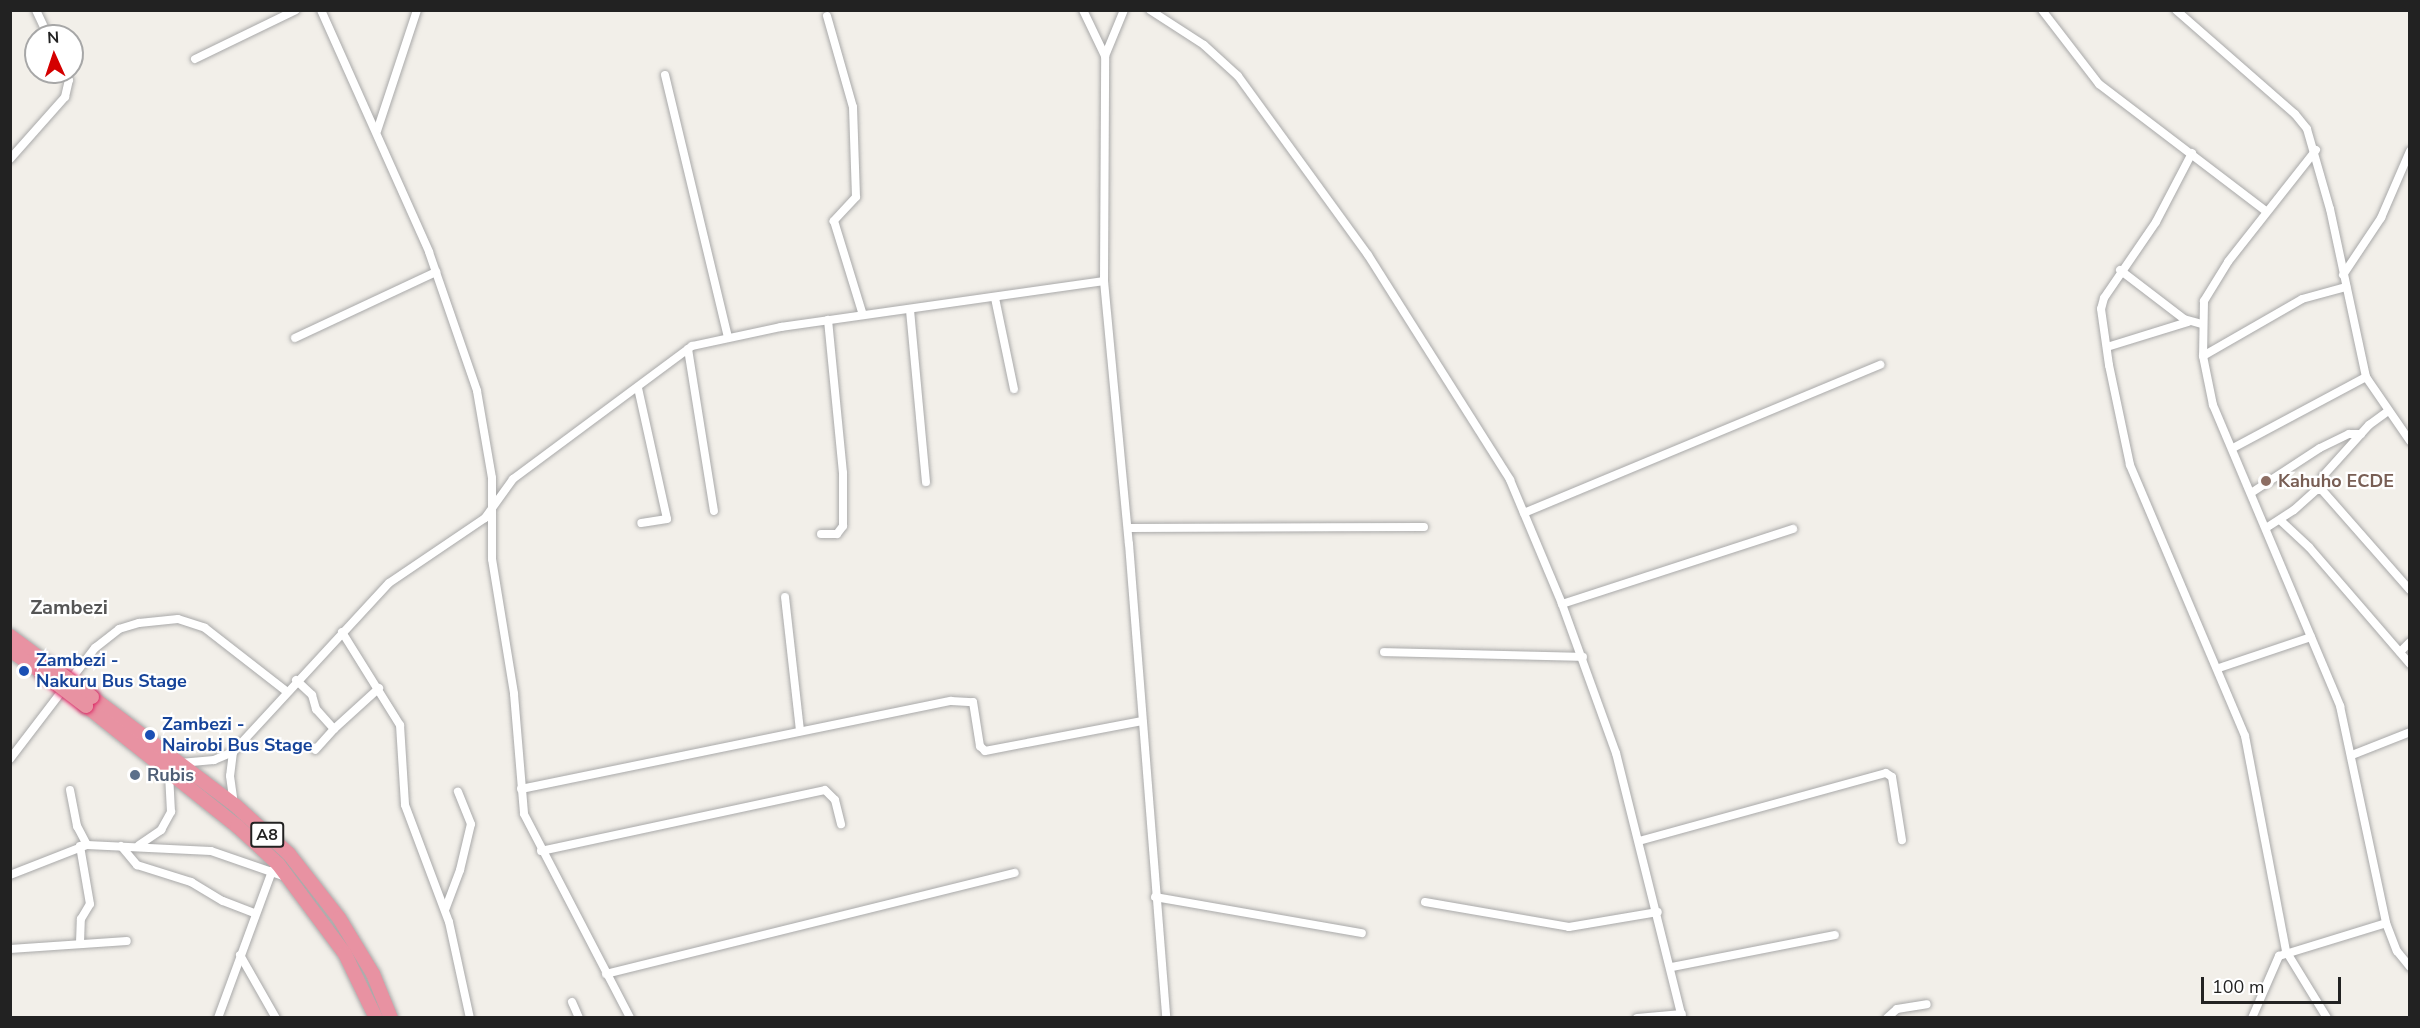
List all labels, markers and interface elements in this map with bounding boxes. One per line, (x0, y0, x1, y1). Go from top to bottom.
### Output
north arrow (24, 24, 84, 84)
text: N (47, 27, 60, 49)
place label: Kahuho ECDE (2278, 470, 2394, 492)
marker: Kahuho ECDE (2259, 474, 2273, 488)
district label: Zambezi (30, 595, 108, 619)
place label: Zambezi - Nakuru Bus Stage (36, 650, 187, 692)
marker: Zambezi - Nakuru Bus Stage (17, 664, 31, 678)
place label: Zambezi - Nairobi Bus Stage (162, 714, 313, 756)
marker: Zambezi - Nairobi Bus Stage (143, 728, 157, 742)
place label: Rubis (147, 764, 194, 786)
marker: Rubis (128, 768, 142, 782)
road number: A8 (249, 822, 285, 848)
scale bar (2204, 965, 2344, 1003)
text: 100 m (2212, 975, 2264, 999)

